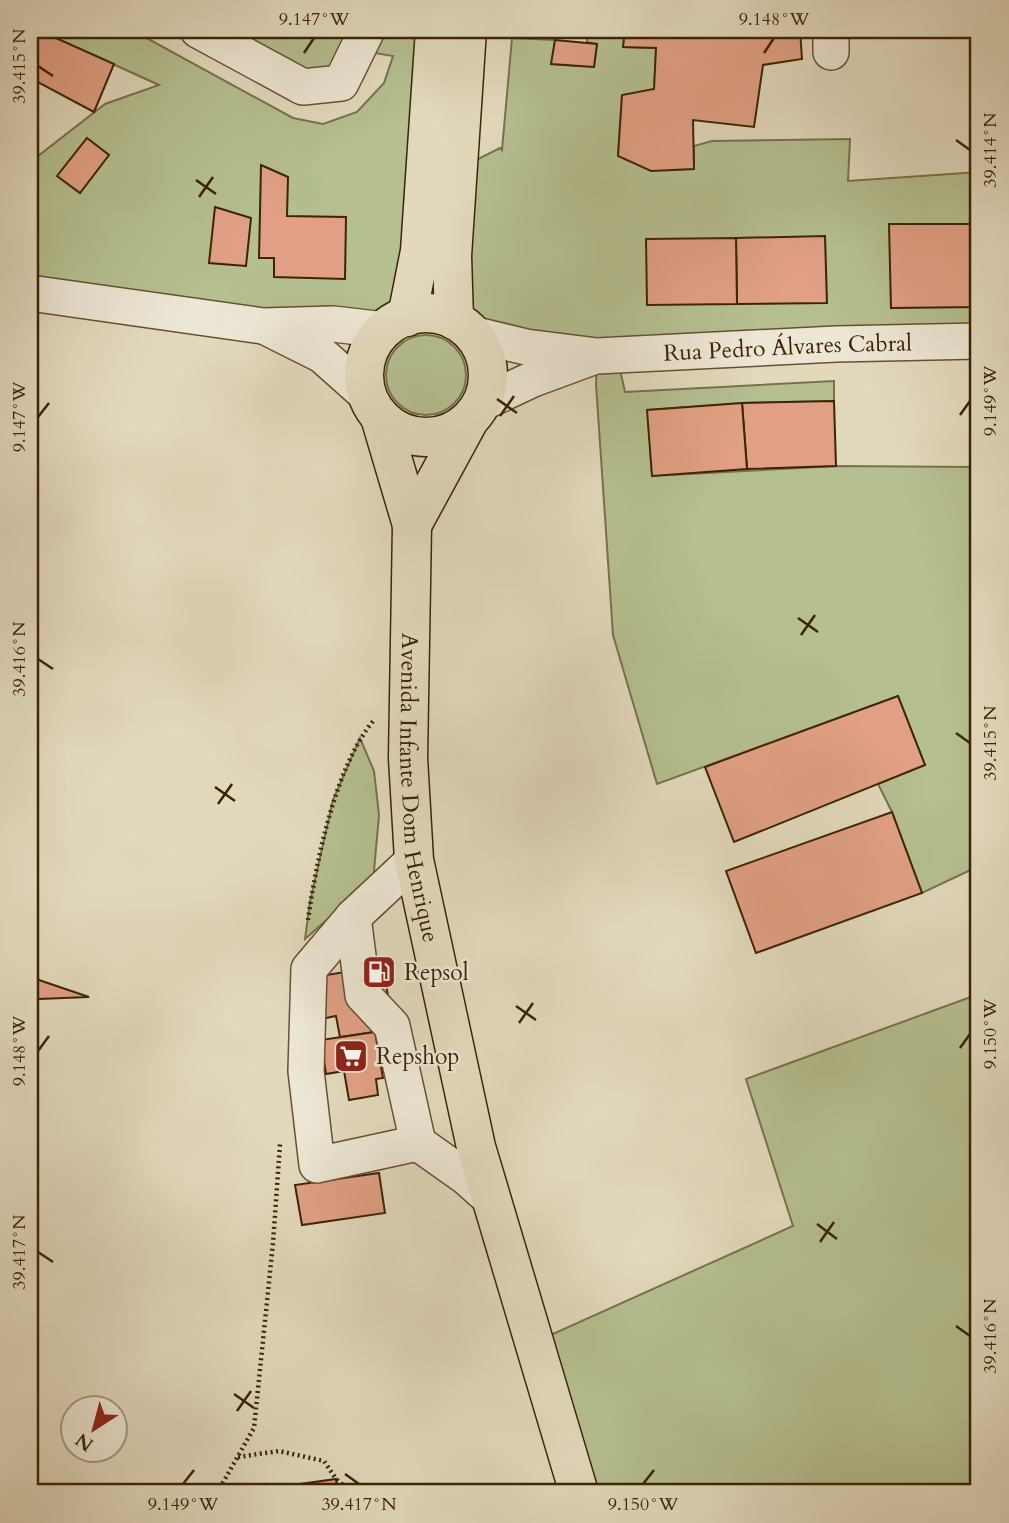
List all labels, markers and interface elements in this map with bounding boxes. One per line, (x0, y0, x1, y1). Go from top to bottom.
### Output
text: 9.147°W (279, 7, 349, 32)
text: 9.148°W (739, 7, 809, 32)
text: 39.415°N (7, 28, 32, 104)
text: 39.414°N (978, 112, 1003, 188)
street label: Rua Pedro Álvares Cabral (663, 327, 912, 369)
text: 9.149°W (978, 366, 1003, 436)
text: 9.147°W (7, 382, 32, 452)
text: 39.416°N (7, 621, 32, 697)
street label: Avenida Infante Dom Henrique (392, 633, 446, 945)
text: 39.415°N (978, 705, 1003, 781)
fuel station icon: Repsol (360, 953, 398, 991)
place label: Repsol (404, 957, 469, 988)
text: 9.150°W (978, 999, 1003, 1069)
text: 9.148°W (7, 1016, 32, 1086)
supermarket icon: Repshop (332, 1037, 370, 1075)
place label: Repshop (376, 1041, 460, 1072)
text: 39.417°N (7, 1214, 32, 1290)
text: 39.416°N (978, 1298, 1003, 1374)
north arrow (60, 1394, 130, 1464)
text: N (70, 1426, 99, 1457)
text: 9.149°W (148, 1492, 218, 1517)
text: 39.417°N (321, 1492, 397, 1517)
text: 9.150°W (608, 1492, 678, 1517)

